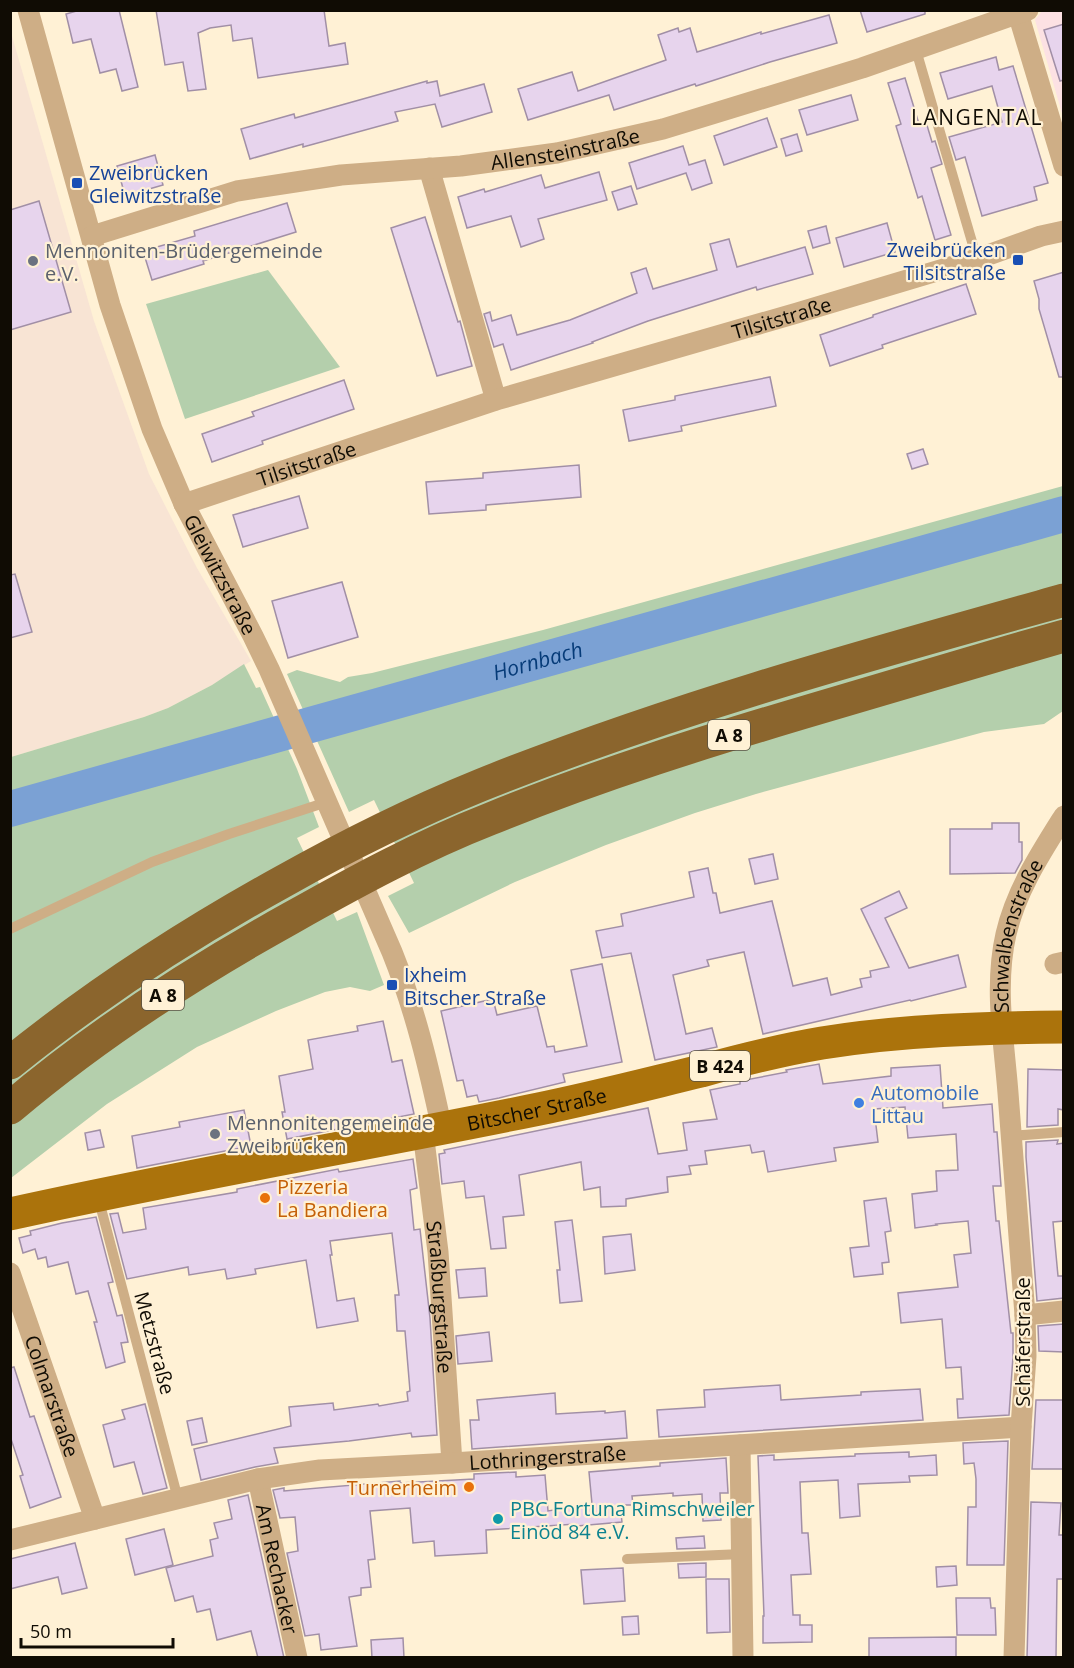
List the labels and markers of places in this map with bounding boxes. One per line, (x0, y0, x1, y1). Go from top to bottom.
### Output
place label: Zweibrücken Gleiwitzstraße (89, 159, 222, 209)
marker: Zweibrücken Gleiwitzstraße (70, 176, 84, 190)
place label: Zweibrücken Tilsitstraße (887, 236, 1006, 286)
place label: Mennoniten-Brüdergemeinde e.V. (45, 237, 323, 287)
marker: Zweibrücken Tilsitstraße (1011, 253, 1025, 267)
marker: Mennoniten-Brüdergemeinde e.V. (26, 254, 40, 268)
place label: Ixheim Bitscher Straße (404, 961, 546, 1011)
marker: Ixheim Bitscher Straße (385, 978, 399, 992)
place label: Automobile Littau (871, 1079, 979, 1129)
marker: Automobile Littau (852, 1096, 866, 1110)
place label: Mennonitengemeinde Zweibrücken (227, 1109, 433, 1159)
marker: Mennonitengemeinde Zweibrücken (208, 1127, 222, 1141)
place label: Pizzeria La Bandiera (277, 1173, 388, 1223)
marker: Pizzeria La Bandiera (258, 1191, 272, 1205)
place label: Turnerheim (347, 1474, 457, 1501)
marker: Turnerheim (462, 1480, 476, 1494)
place label: PBC Fortuna Rimschweiler Einöd 84 e.V. (510, 1495, 755, 1545)
marker: PBC Fortuna Rimschweiler Einöd 84 e.V. (491, 1512, 505, 1526)

